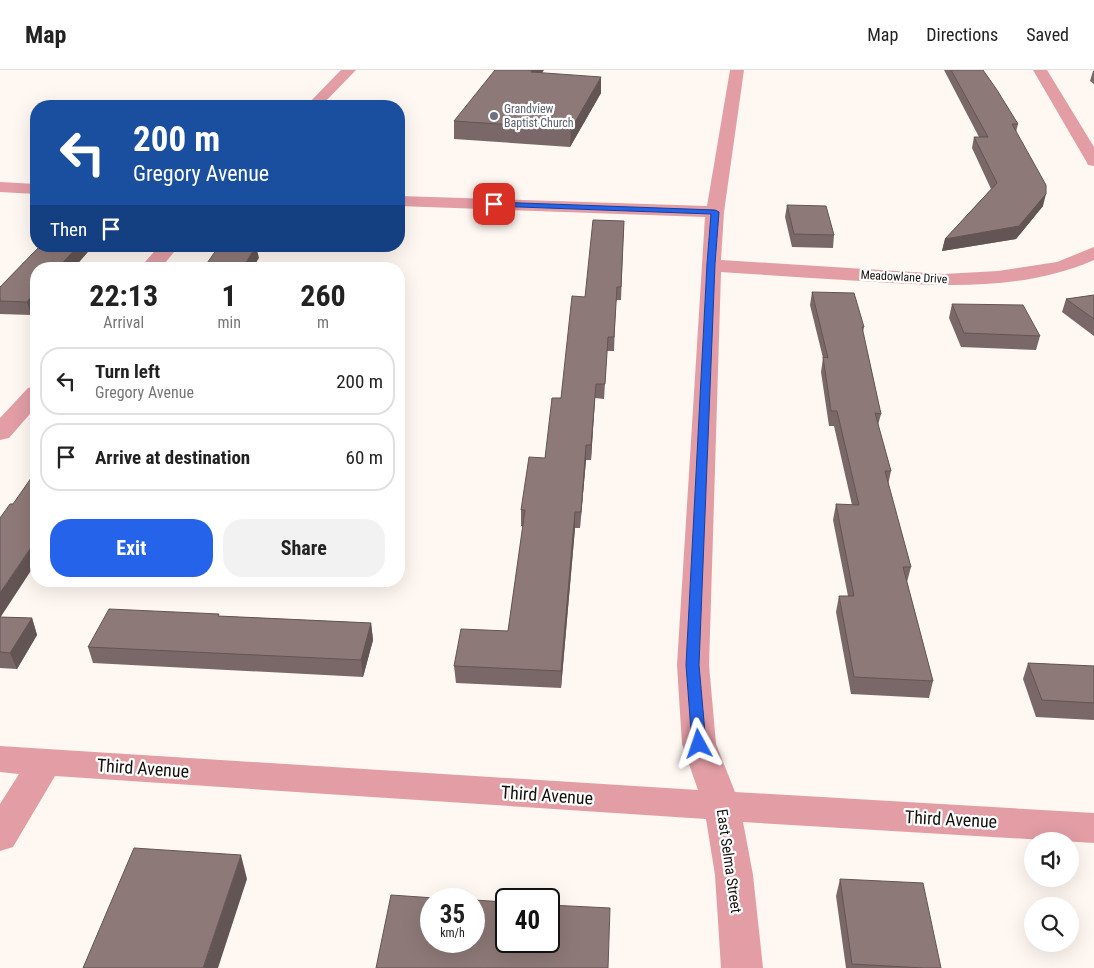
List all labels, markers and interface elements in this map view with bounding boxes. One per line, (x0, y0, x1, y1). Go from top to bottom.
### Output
text: Map (25, 21, 66, 49)
text: Map (867, 24, 898, 45)
text: Directions (926, 24, 998, 45)
text: Saved (1026, 24, 1069, 45)
place label: Grandview Baptist Church (504, 102, 574, 130)
marker: Grandview Baptist Church (488, 110, 500, 122)
text: 200 m (133, 119, 220, 160)
icon: left (50, 120, 115, 185)
text: Gregory Avenue (133, 161, 269, 186)
pin (473, 183, 515, 225)
icon: arrive (480, 190, 508, 218)
icon: arrive (97, 215, 125, 243)
text: Then (50, 218, 87, 241)
street label: Meadowlane Drive (860, 268, 948, 286)
text: 22:13 (89, 278, 158, 313)
text: 1 (222, 278, 237, 313)
text: 260 (300, 278, 346, 313)
text: Arrival (103, 313, 144, 332)
text: min (217, 313, 241, 332)
text: m (317, 313, 329, 332)
text: Turn left (95, 360, 160, 383)
icon: left (52, 367, 80, 395)
text: 200 m (336, 370, 383, 393)
text: Gregory Avenue (95, 383, 194, 402)
icon: arrive (52, 443, 80, 471)
text: Arrive at destination (95, 446, 250, 469)
text: 60 m (346, 446, 383, 469)
button: Exit (50, 519, 213, 577)
button: Share (223, 519, 385, 577)
position arrow (672, 717, 724, 769)
street label: Third Avenue (96, 754, 190, 782)
street label: Third Avenue (500, 781, 594, 809)
street label: Third Avenue (904, 806, 998, 832)
street label: East Selma Street (713, 808, 745, 914)
map controls (1024, 832, 1079, 952)
button: sound (1024, 832, 1079, 887)
speed limit sign: 40 (495, 888, 560, 953)
button: search (1024, 897, 1079, 952)
text: 35 (440, 900, 465, 929)
text: km/h (440, 926, 465, 940)

